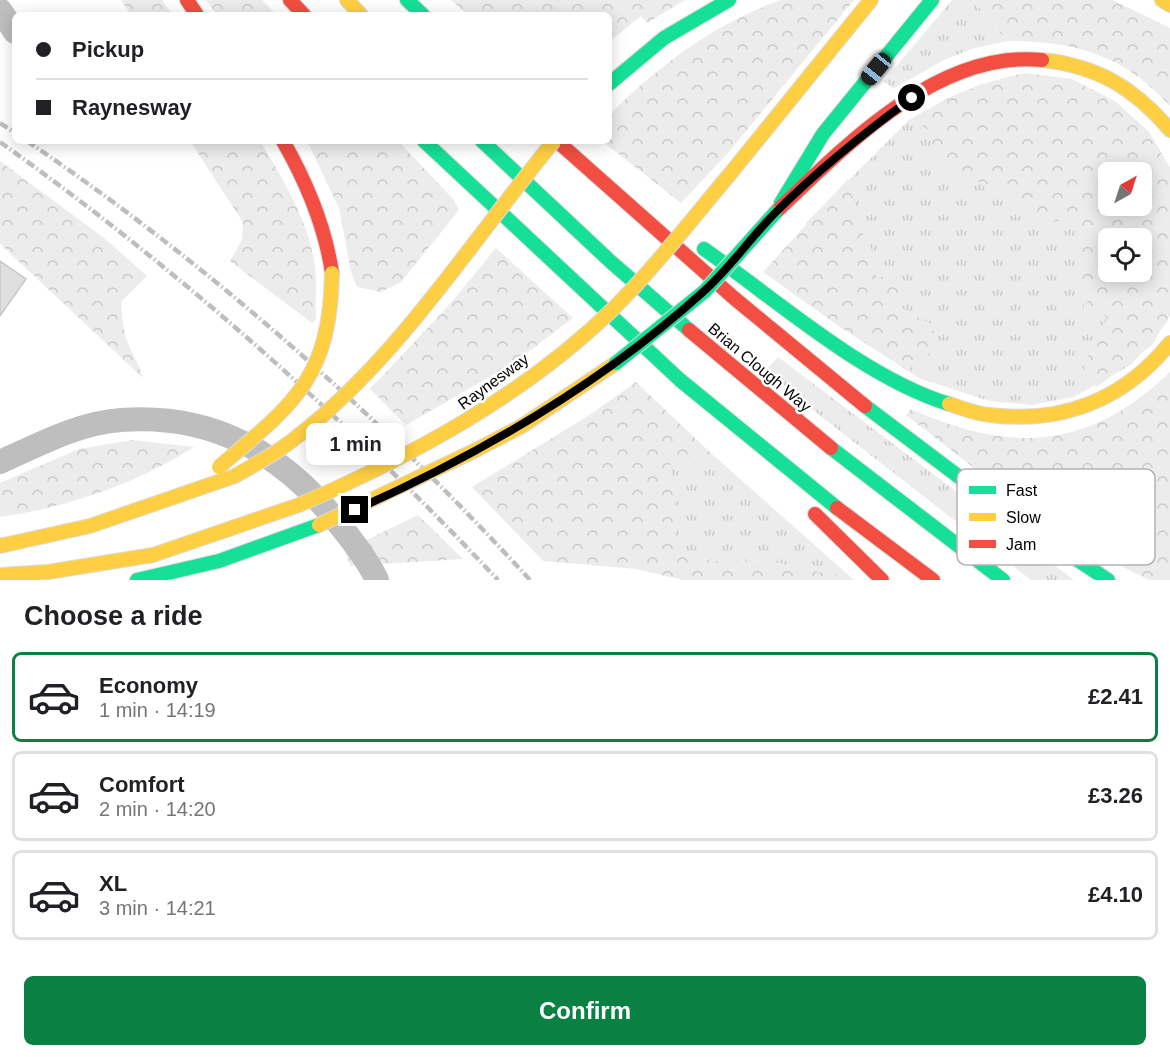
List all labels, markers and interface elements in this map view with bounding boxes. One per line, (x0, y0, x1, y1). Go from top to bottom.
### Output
text: Pickup (72, 37, 144, 62)
car (858, 49, 894, 89)
route start (898, 84, 925, 111)
text: Raynesway (72, 95, 192, 120)
north arrow (1098, 162, 1152, 216)
map controls (1098, 162, 1152, 282)
button: locate (1098, 228, 1152, 282)
street label: Brian Clough Way (705, 320, 814, 415)
street label: Raynesway (455, 350, 532, 413)
callout: 1 min (306, 423, 404, 465)
text: 1 min (329, 433, 382, 455)
legend (957, 469, 1155, 565)
text: Fast (1006, 482, 1038, 499)
route end (341, 496, 368, 523)
text: Slow (1006, 509, 1041, 526)
text: Jam (1006, 536, 1036, 553)
text: Choose a ride (24, 601, 203, 631)
icon: car (27, 670, 81, 724)
text: Economy (99, 673, 198, 698)
text: £2.41 (1088, 684, 1143, 709)
text: 1 min · 14:19 (99, 699, 216, 721)
icon: car (27, 769, 81, 823)
text: Comfort (99, 772, 185, 797)
text: £3.26 (1088, 783, 1143, 808)
text: 2 min · 14:20 (99, 798, 216, 820)
icon: car (27, 868, 81, 922)
text: XL (99, 871, 127, 896)
text: £4.10 (1088, 882, 1143, 907)
text: 3 min · 14:21 (99, 897, 216, 919)
button: Confirm (24, 976, 1146, 1045)

